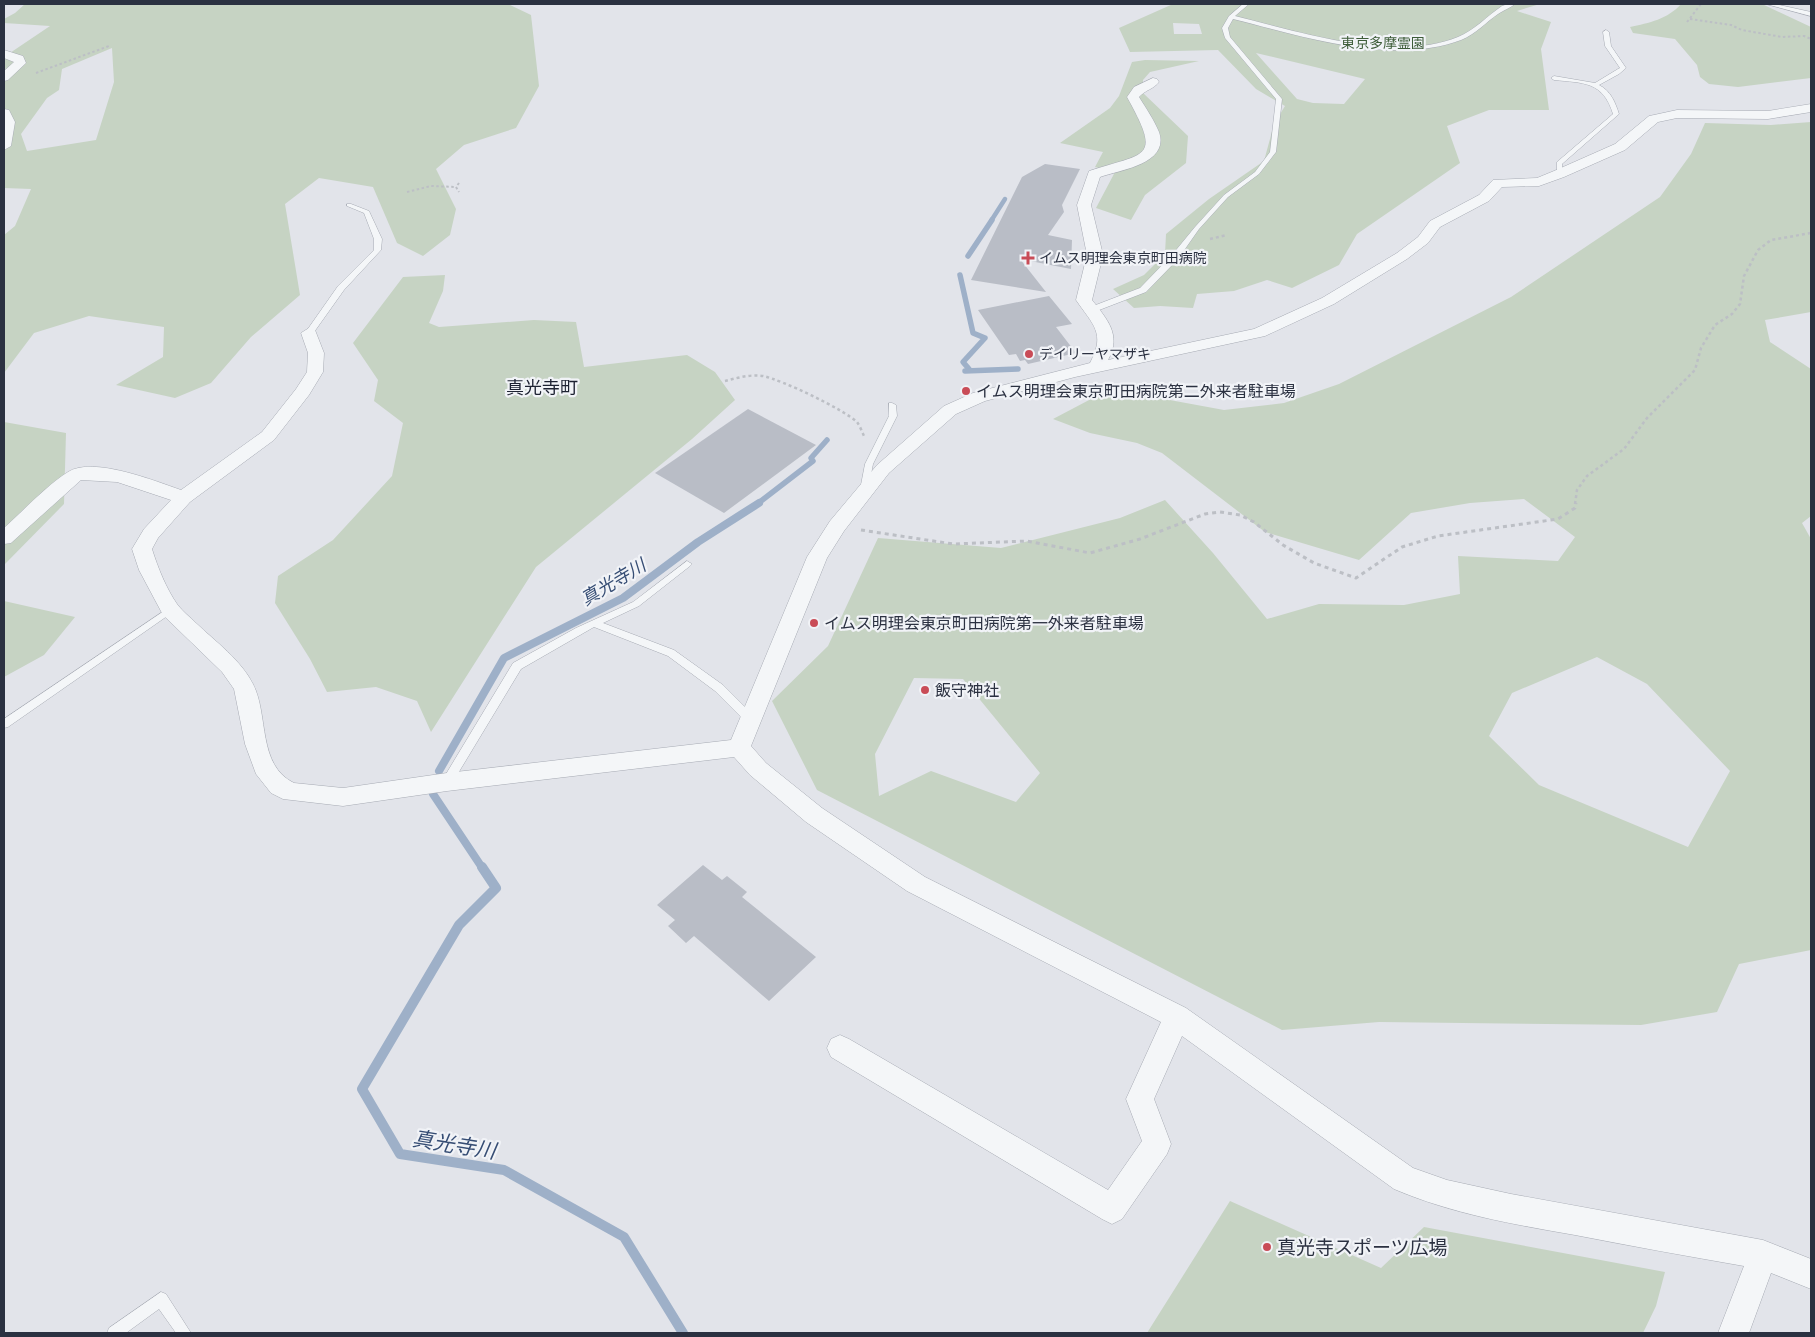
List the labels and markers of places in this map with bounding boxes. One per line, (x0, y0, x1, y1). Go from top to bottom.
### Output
place label: イムス明理会東京町田病院 (1039, 250, 1207, 266)
marker: イムス明理会東京町田病院 (1021, 251, 1035, 265)
place label: デイリーヤマザキ (1039, 346, 1151, 362)
marker: デイリーヤマザキ (1023, 348, 1035, 360)
place label: イムス明理会東京町田病院第二外来者駐車場 (976, 382, 1296, 401)
marker: イムス明理会東京町田病院第二外来者駐車場 (960, 385, 972, 397)
place label: イムス明理会東京町田病院第一外来者駐車場 (824, 614, 1144, 633)
marker: イムス明理会東京町田病院第一外来者駐車場 (808, 617, 820, 629)
place label: 飯守神社 (935, 681, 999, 700)
marker: 飯守神社 (919, 684, 931, 696)
place label: 真光寺スポーツ広場 (1277, 1236, 1448, 1259)
marker: 真光寺スポーツ広場 (1261, 1241, 1273, 1253)

